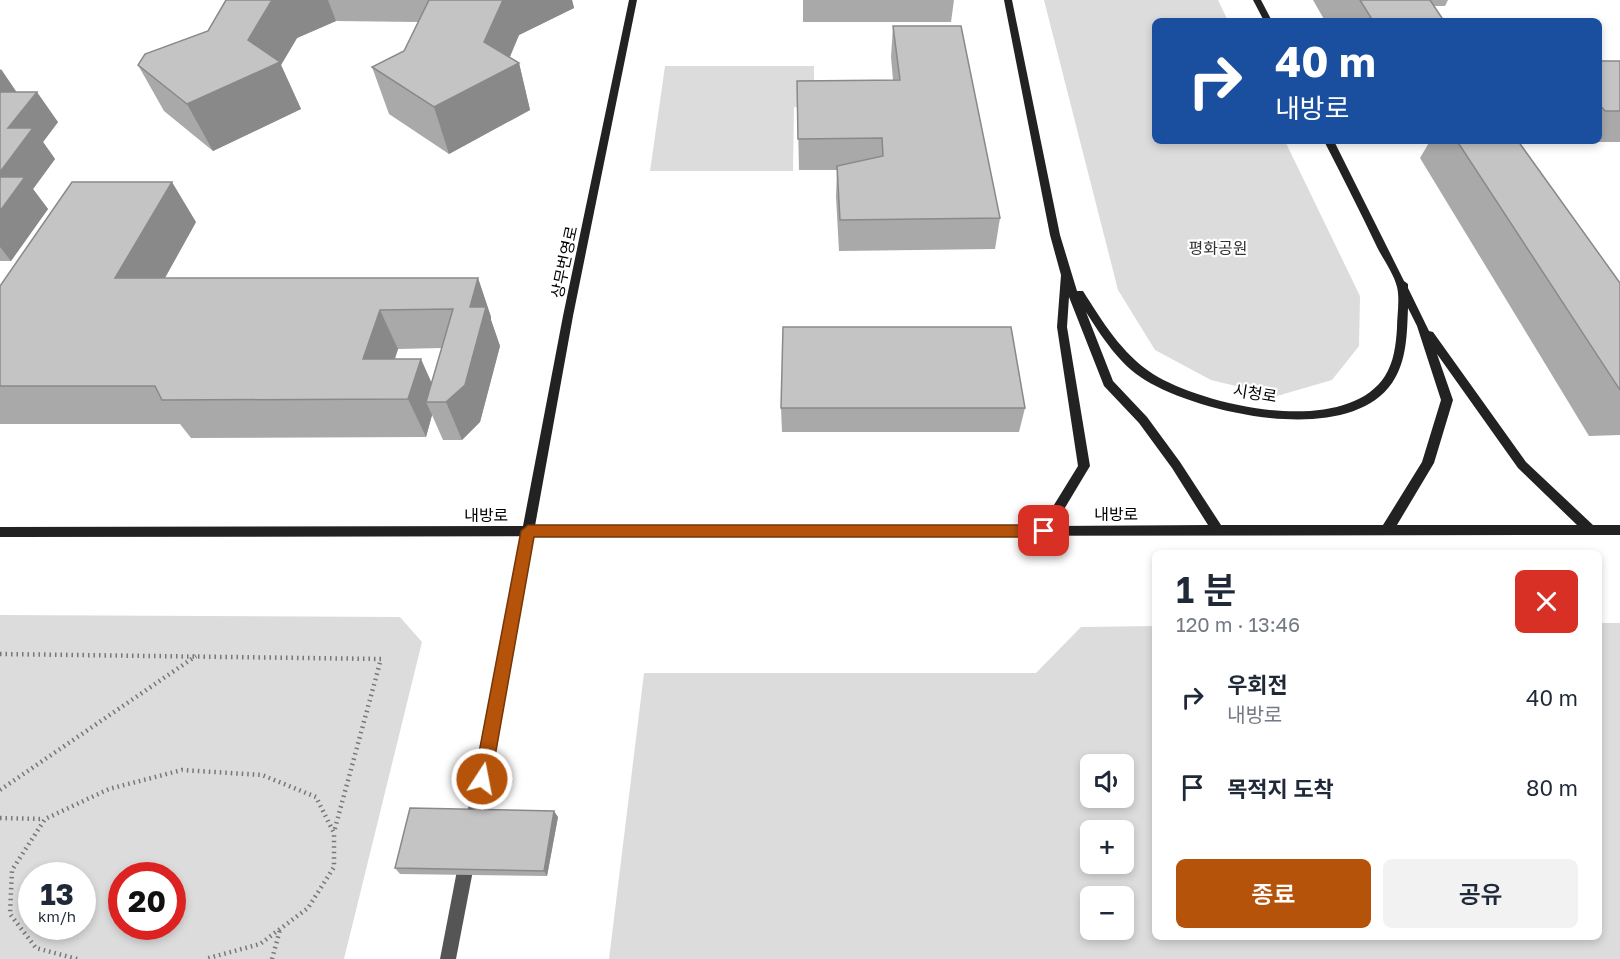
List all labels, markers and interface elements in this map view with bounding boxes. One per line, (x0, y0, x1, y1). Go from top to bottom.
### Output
text: 40 m (1275, 36, 1376, 86)
icon: right (1176, 42, 1254, 120)
text: 내방로 (1275, 92, 1350, 124)
street label: 상무번영로 (547, 224, 581, 300)
park label: 평화공원 (1189, 238, 1247, 258)
street label: 시청로 (1232, 380, 1279, 406)
street label: 내방로 (1094, 504, 1138, 524)
street label: 내방로 (464, 505, 508, 525)
pin (1018, 505, 1069, 556)
icon: arrive (1027, 514, 1060, 547)
text: 1 분 (1176, 568, 1236, 611)
button: close (1515, 570, 1578, 633)
text: 120 m · 13:46 (1176, 612, 1300, 636)
text: 우회전 (1227, 671, 1288, 698)
icon: right (1176, 681, 1209, 714)
text: 40 m (1526, 684, 1578, 711)
text: 내방로 (1227, 702, 1282, 726)
position arrow (450, 747, 514, 811)
map controls (1080, 754, 1134, 940)
button: sound (1080, 754, 1134, 808)
icon: arrive (1176, 771, 1209, 804)
text: 80 m (1526, 774, 1578, 801)
text: 목적지 도착 (1227, 775, 1334, 802)
button: + (1080, 820, 1134, 874)
button: 종료 (1176, 859, 1371, 928)
button: 공유 (1383, 859, 1578, 928)
speed limit sign: 20 (108, 862, 186, 940)
text: 13 (40, 876, 74, 912)
button: − (1080, 886, 1134, 940)
text: km/h (38, 907, 76, 925)

